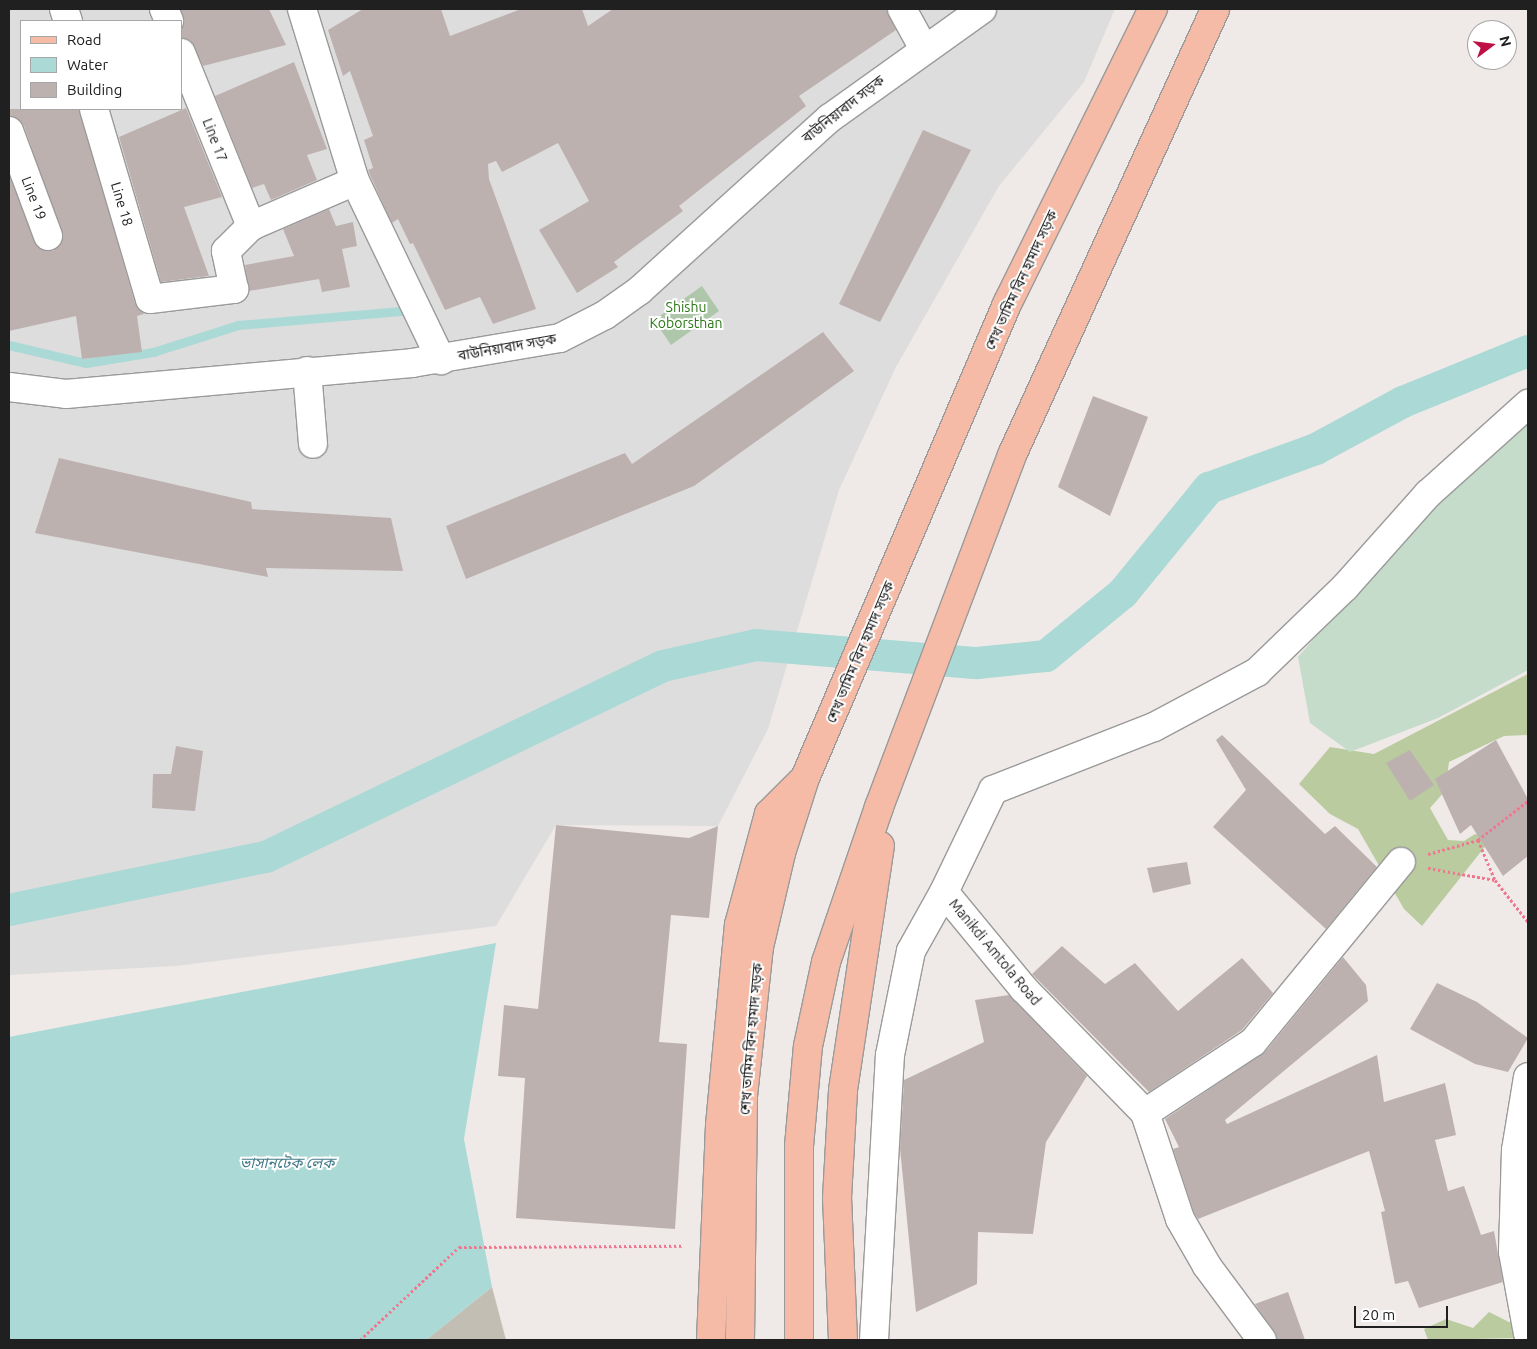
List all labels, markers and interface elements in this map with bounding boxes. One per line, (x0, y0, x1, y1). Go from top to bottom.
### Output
legend (20, 20, 182, 110)
north arrow (1467, 20, 1517, 70)
text: Road (67, 31, 102, 48)
text: N (1496, 34, 1515, 48)
text: Water (67, 56, 108, 73)
street label: বাউনিয়াবাদ সড়ক (799, 72, 887, 146)
text: Building (67, 81, 122, 98)
street label: Line 17 (199, 116, 231, 164)
street label: Line 19 (18, 174, 50, 222)
street label: Line 18 (107, 180, 137, 228)
street label: শেখ তামিম বিন হামাদ সড়ক (981, 207, 1061, 353)
park label: Shishu Koborsthan (650, 299, 722, 332)
street label: বাউনিয়াবাদ সড়ক (456, 330, 558, 364)
street label: শেখ তামিম বিন হামাদ সড়ক (823, 579, 897, 725)
street label: Manikdi Amtola Road (946, 895, 1044, 1009)
street label: শেখ তামিম বিন হামাদ সড়ক (736, 962, 766, 1116)
water label: ভাসানটেক লেক (240, 1154, 334, 1172)
scale bar (1357, 1296, 1451, 1328)
text: 20 m (1362, 1306, 1395, 1323)

